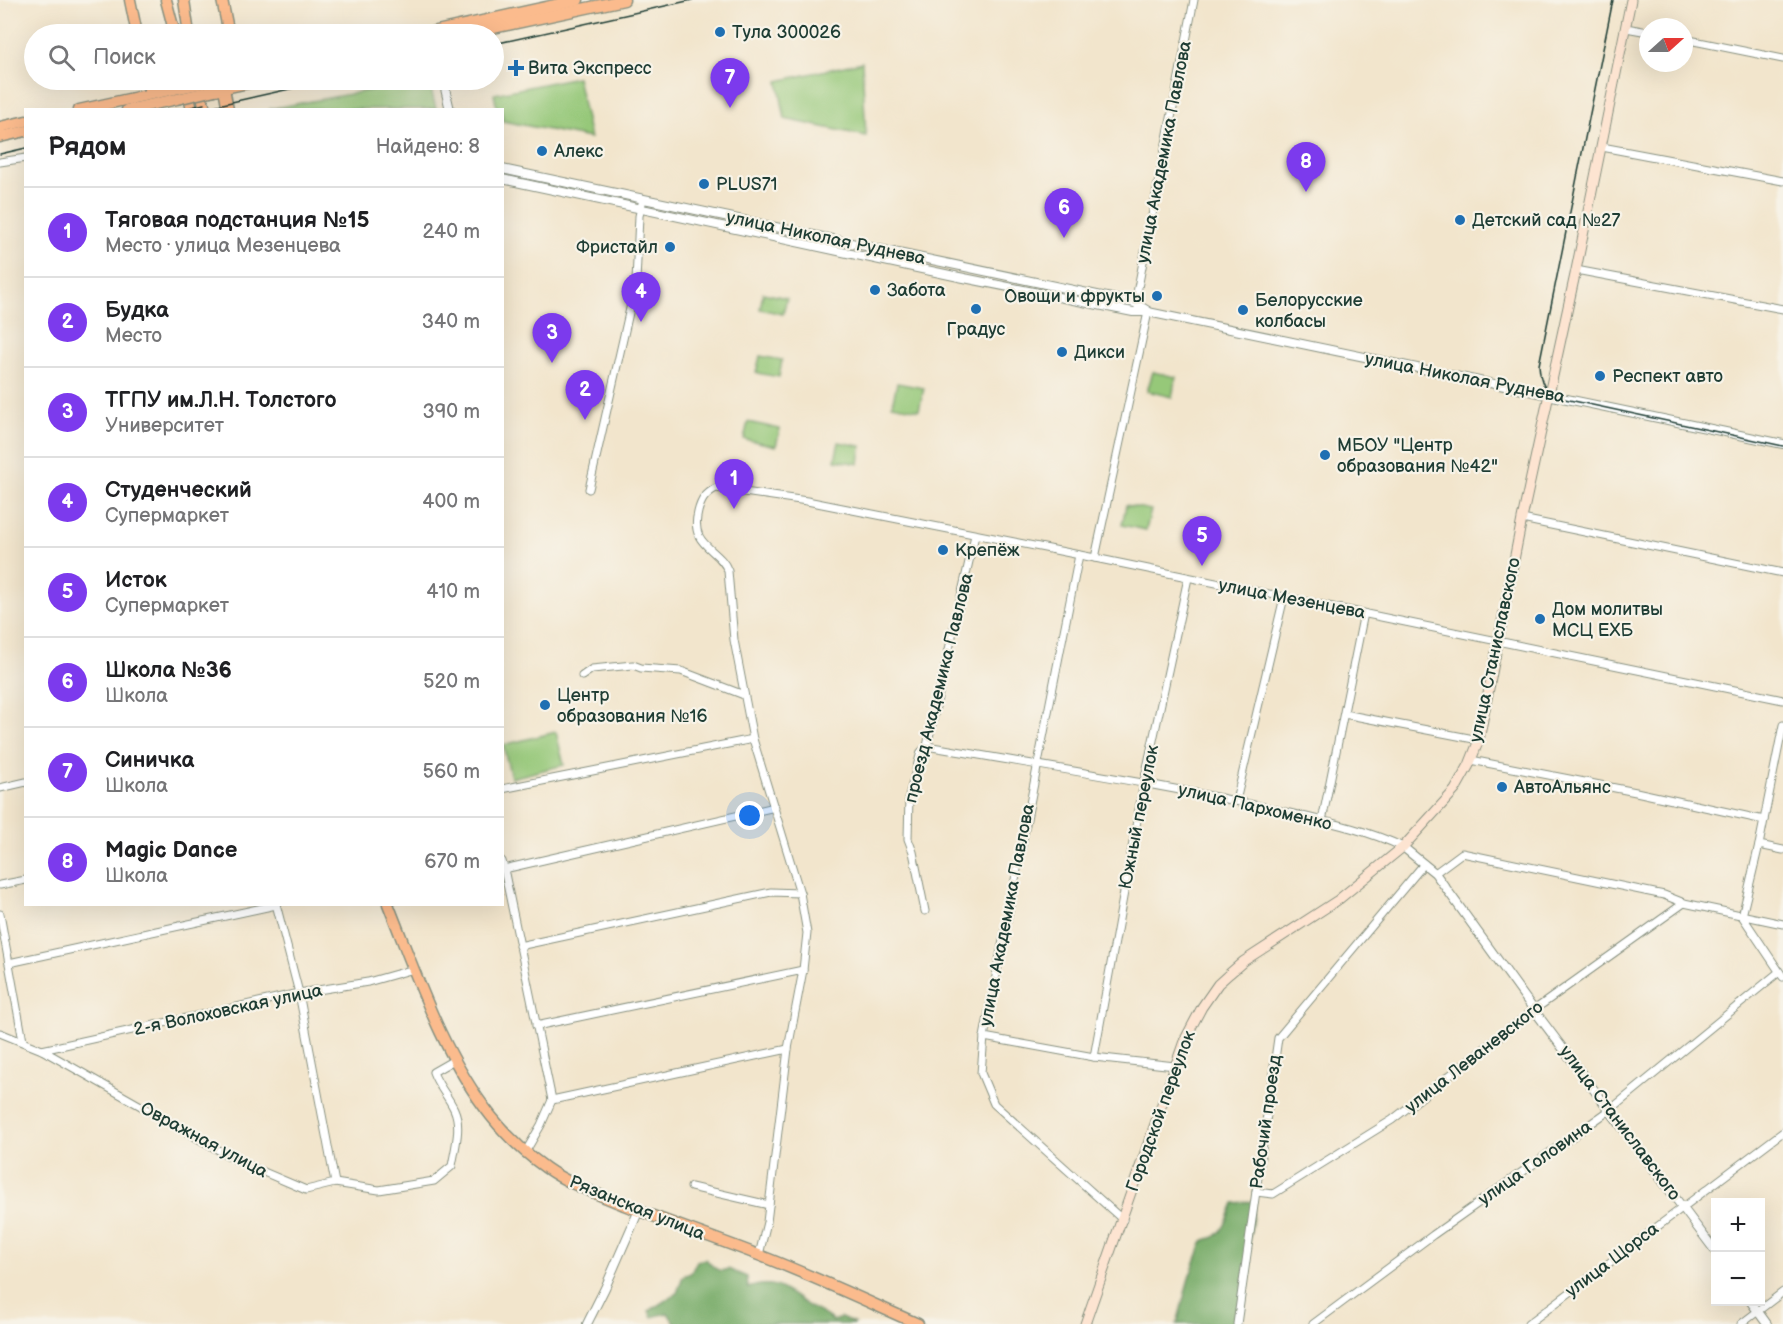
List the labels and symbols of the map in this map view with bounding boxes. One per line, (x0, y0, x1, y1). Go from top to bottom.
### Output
north arrow (1639, 18, 1693, 72)
place label: Тула 300026 (732, 22, 841, 43)
marker: Тула 300026 (713, 25, 727, 39)
street label: улица Академика Павлова (1132, 39, 1196, 265)
place label: Вита Экспресс (528, 58, 652, 79)
pin: 7 (710, 58, 750, 108)
marker: Вита Экспресс (509, 61, 523, 75)
place label: Алекс (553, 141, 603, 162)
pin: 8 (1286, 142, 1326, 192)
marker: Алекс (535, 144, 549, 158)
place label: PLUS71 (716, 174, 778, 195)
marker: PLUS71 (697, 177, 711, 191)
pin: 6 (1044, 188, 1084, 238)
street label: улица Николая Руднева (724, 207, 928, 269)
place label: Детский сад №27 (1472, 210, 1621, 231)
marker: Детский сад №27 (1453, 213, 1467, 227)
place label: Фристайл (576, 237, 658, 258)
marker: Фристайл (663, 240, 677, 254)
pin: 4 (622, 272, 660, 322)
place label: Забота (887, 280, 946, 301)
marker: Забота (868, 283, 882, 297)
place label: Овощи и фрукты (1004, 286, 1145, 307)
marker: Овощи и фрукты (1150, 289, 1164, 303)
place label: Белорусские колбасы (1255, 290, 1363, 332)
marker: Градус (969, 302, 983, 316)
marker: Белорусские колбасы (1236, 303, 1250, 317)
pin: 3 (532, 314, 572, 363)
place label: Градус (947, 319, 1006, 340)
place label: Дикси (1074, 342, 1125, 363)
marker: Дикси (1055, 345, 1069, 359)
street label: улица Николая Руднева (1363, 348, 1567, 408)
place label: Респект авто (1612, 366, 1723, 387)
marker: Респект авто (1593, 369, 1607, 383)
pin: 2 (566, 370, 604, 420)
place label: МБОУ "Центр образования №42" (1337, 435, 1498, 477)
marker: МБОУ "Центр образования №42" (1318, 448, 1332, 462)
pin: 1 (714, 460, 754, 509)
pin: 5 (1182, 516, 1222, 566)
place label: Крепёж (955, 540, 1020, 561)
marker: Крепёж (936, 543, 950, 557)
street label: улица Станиславского (1465, 556, 1525, 744)
street label: проезд Академика Павлова (900, 571, 978, 805)
street label: улица Мезенцева (1217, 574, 1368, 624)
place label: Дом молитвы МСЦ ЕХБ (1552, 599, 1663, 641)
marker: Дом молитвы МСЦ ЕХБ (1533, 612, 1547, 626)
place label: Центр образования №16 (557, 685, 708, 727)
marker: Центр образования №16 (538, 698, 552, 712)
street label: Южный переулок (1115, 743, 1163, 891)
place label: АвтоАльянс (1513, 777, 1611, 798)
street label: улица Пархоменко (1176, 779, 1334, 835)
marker: АвтоАльянс (1495, 780, 1509, 794)
your location (735, 801, 764, 830)
street label: улица Академика Павлова (975, 802, 1039, 1028)
street label: 2-я Волоховская улица (132, 980, 325, 1040)
street label: улица Леваневского (1401, 997, 1547, 1117)
street label: Городской переулок (1122, 1027, 1200, 1195)
street label: улица Станиславского (1555, 1041, 1685, 1205)
street label: Рабочий проезд (1246, 1053, 1286, 1190)
street label: Овражная улица (137, 1098, 272, 1183)
street label: улица Головина (1474, 1116, 1596, 1210)
street label: Рязанская улица (566, 1171, 708, 1245)
street label: улица Щорса (1561, 1218, 1663, 1302)

